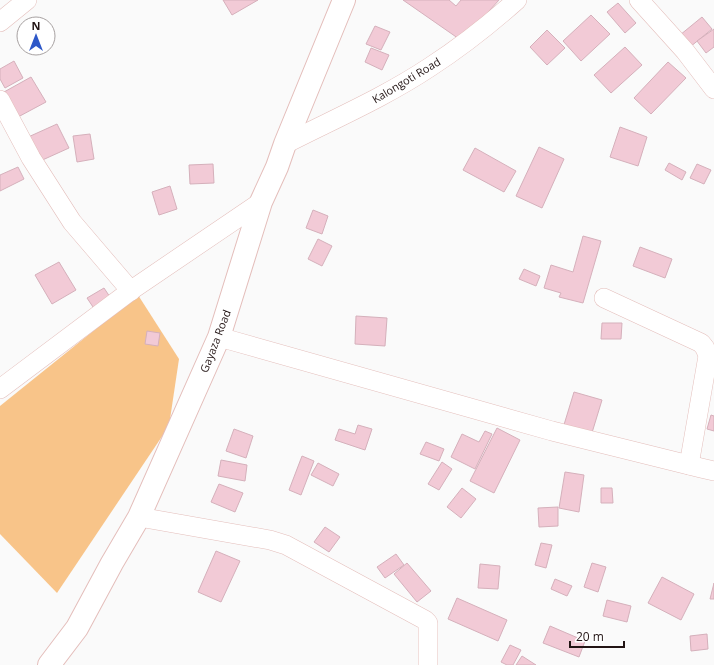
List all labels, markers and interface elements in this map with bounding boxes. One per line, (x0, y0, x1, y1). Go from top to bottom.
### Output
north arrow (16, 16, 56, 56)
text: N (32, 18, 40, 33)
street label: Kalongoti Road (369, 54, 443, 106)
street label: Gayaza Road (196, 307, 234, 375)
scale bar (570, 623, 624, 649)
text: 20 m (576, 628, 604, 645)

